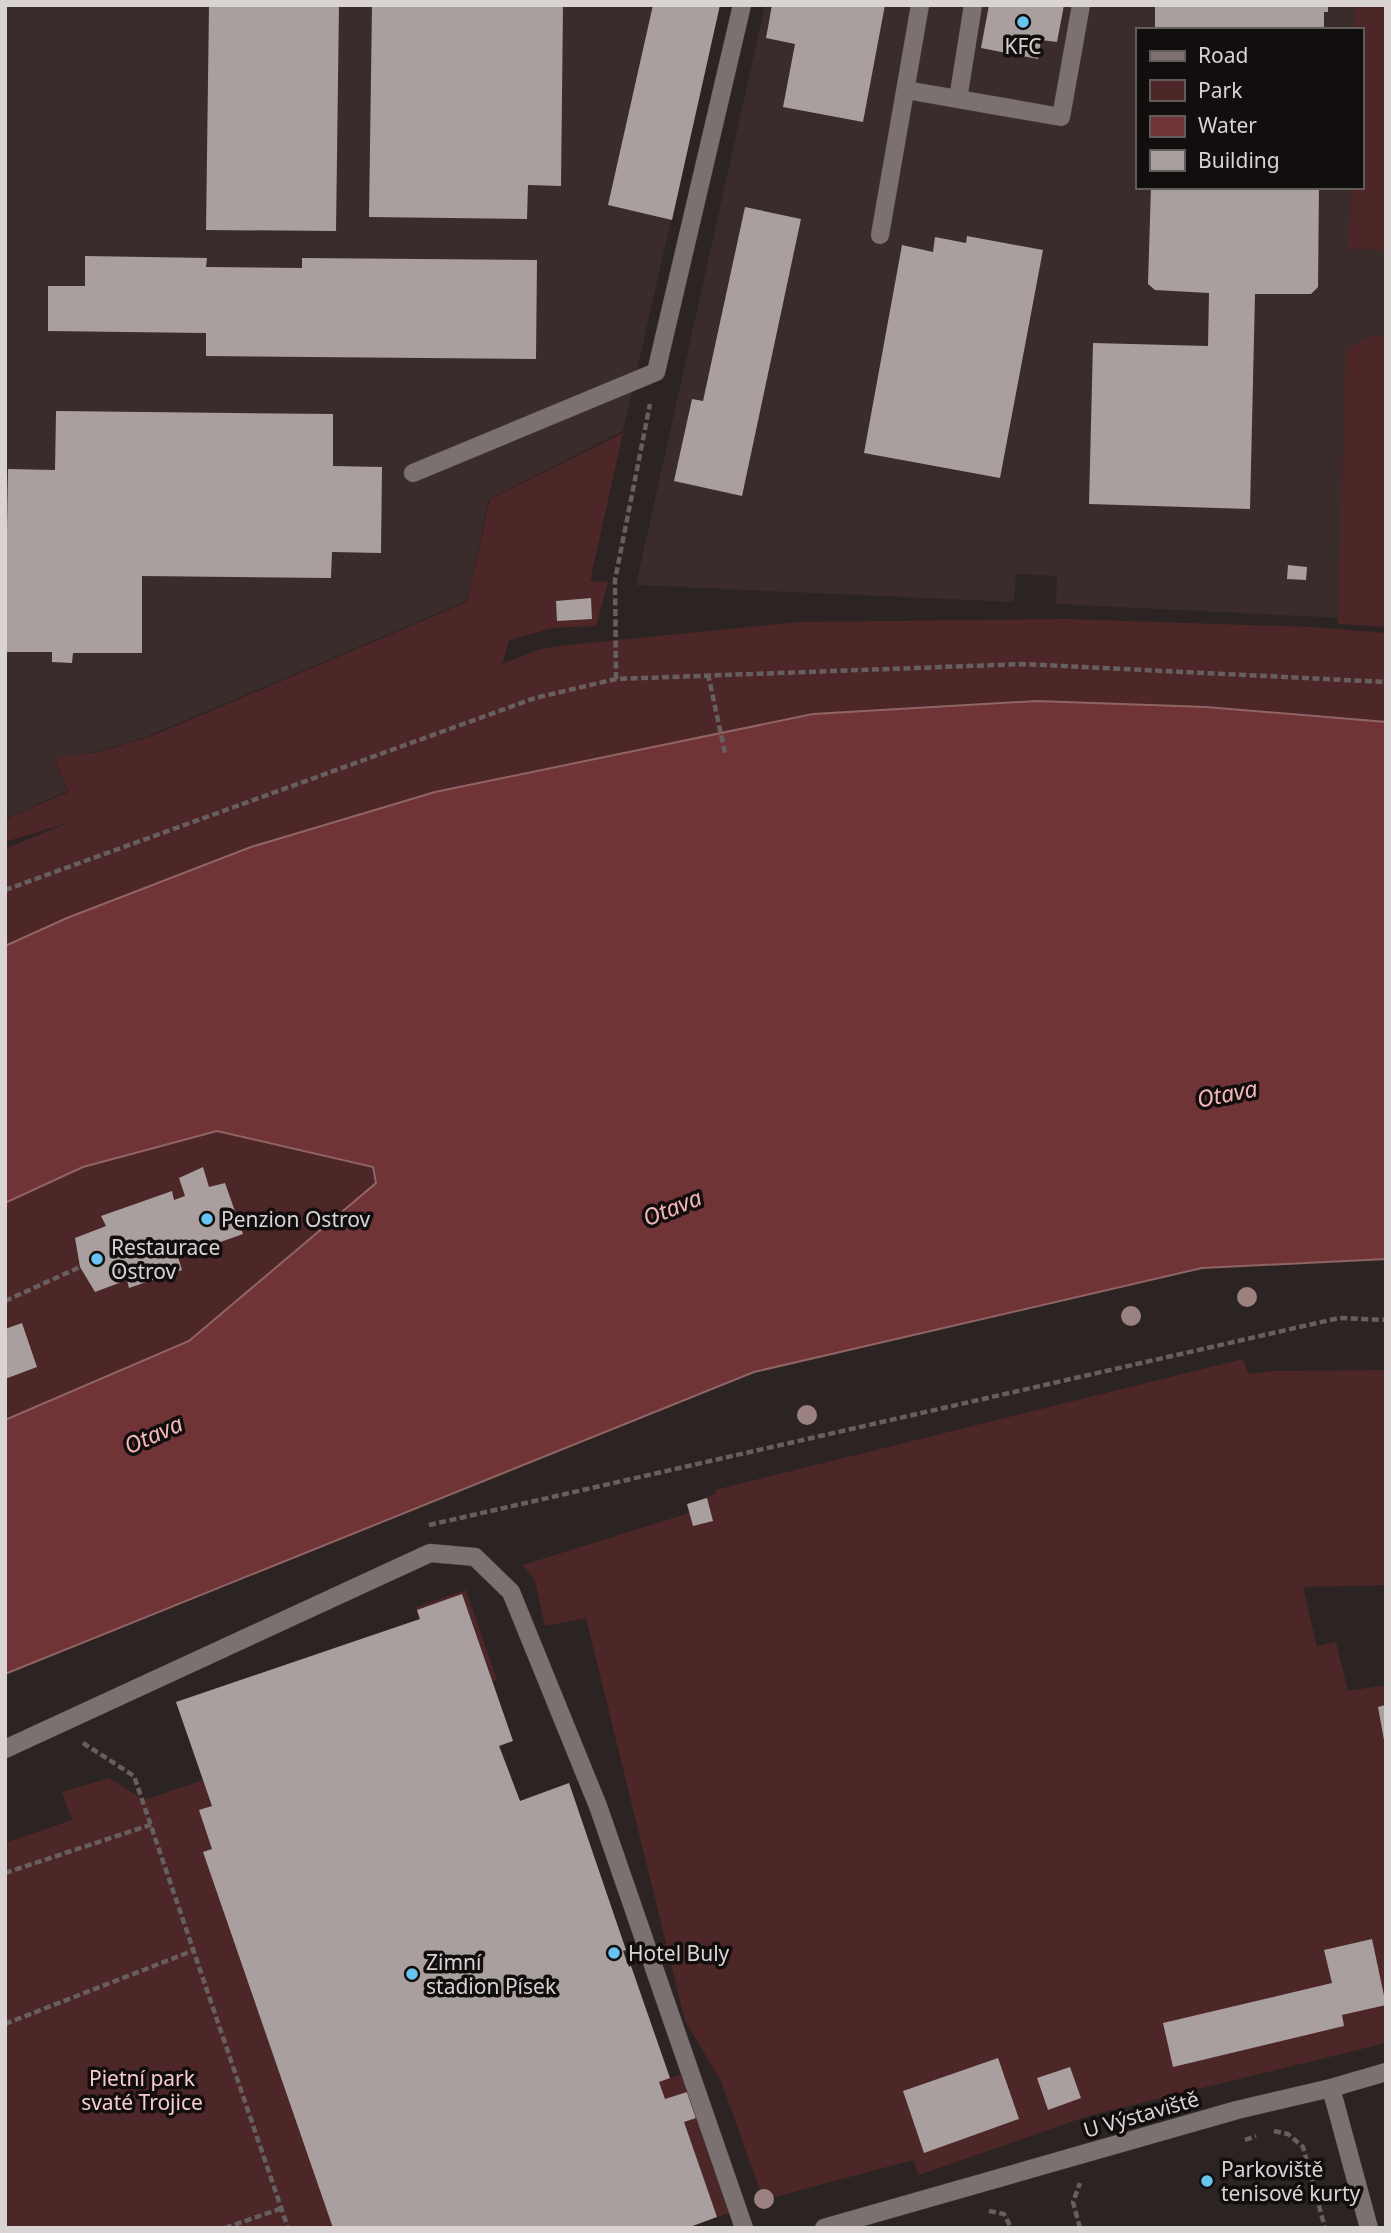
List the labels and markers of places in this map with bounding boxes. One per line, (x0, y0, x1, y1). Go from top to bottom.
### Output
marker: KFC (1015, 14, 1031, 30)
place label: KFC (1004, 32, 1042, 60)
place label: Penzion Ostrov (221, 1205, 371, 1233)
marker: Penzion Ostrov (199, 1211, 215, 1227)
place label: Restaurace Ostrov (111, 1233, 220, 1285)
marker: Restaurace Ostrov (89, 1251, 105, 1267)
place label: Hotel Buly (628, 1939, 730, 1967)
marker: Hotel Buly (606, 1945, 622, 1961)
place label: Zimní stadion Písek (426, 1948, 557, 2000)
marker: Zimní stadion Písek (404, 1966, 420, 1982)
place label: Parkoviště tenisové kurty (1221, 2155, 1361, 2207)
marker: Parkoviště tenisové kurty (1199, 2173, 1215, 2189)

